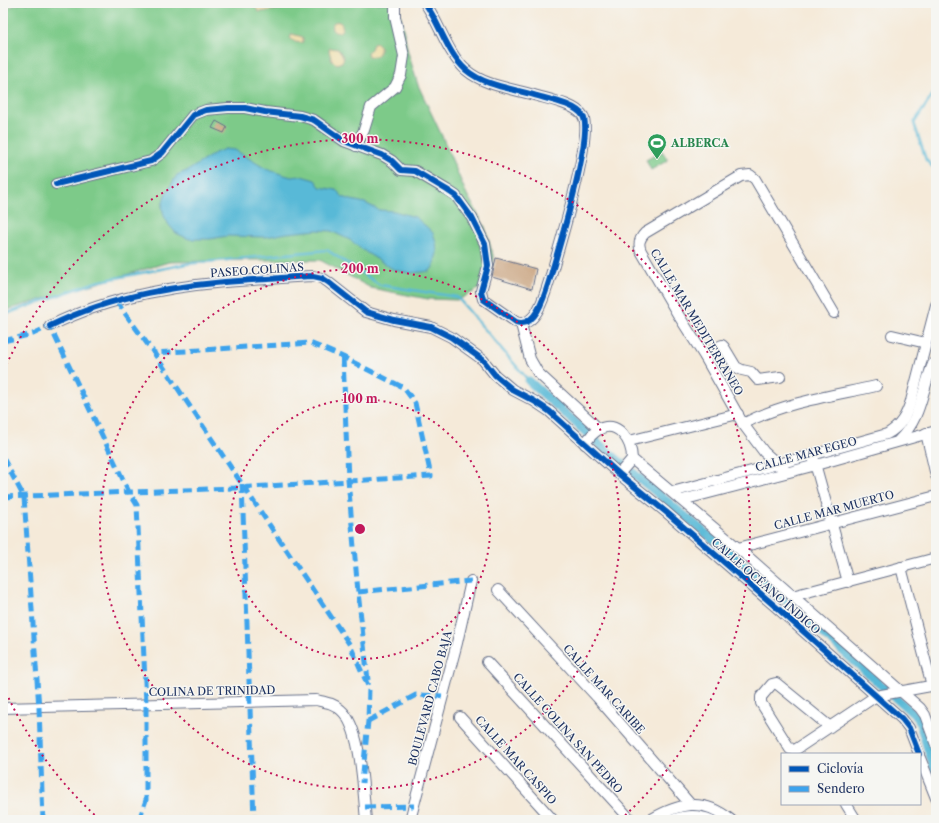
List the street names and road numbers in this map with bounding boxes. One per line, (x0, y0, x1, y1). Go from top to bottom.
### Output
street label: CALLE MAR MEDITERRANEO (648, 246, 746, 398)
street label: PASEO COLINAS (210, 260, 304, 280)
street label: CALLE MAR EGEO (754, 434, 858, 474)
street label: CALLE MAR MUERTO (772, 487, 896, 533)
street label: CALLE OCÉANO ÍNDICO (709, 535, 823, 637)
street label: BOULEVARD CABO BAJA (405, 628, 455, 767)
street label: CALLE MAR CARIBE (560, 641, 648, 737)
street label: CALLE COLINA SAN PEDRO (510, 670, 626, 796)
street label: COLINA DE TRINIDAD (148, 683, 276, 699)
street label: CALLE MAR CASPIO (472, 713, 560, 807)

